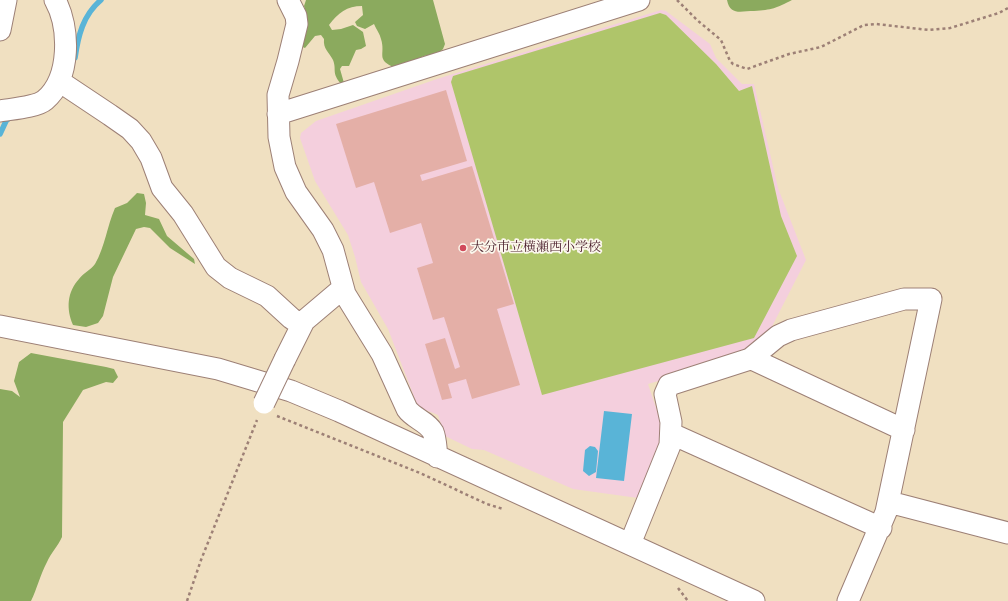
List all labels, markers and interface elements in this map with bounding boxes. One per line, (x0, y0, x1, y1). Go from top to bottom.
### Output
place label: 大分市立横瀬西小学校 (471, 240, 601, 256)
marker: 大分市立横瀬西小学校 (458, 243, 468, 253)

